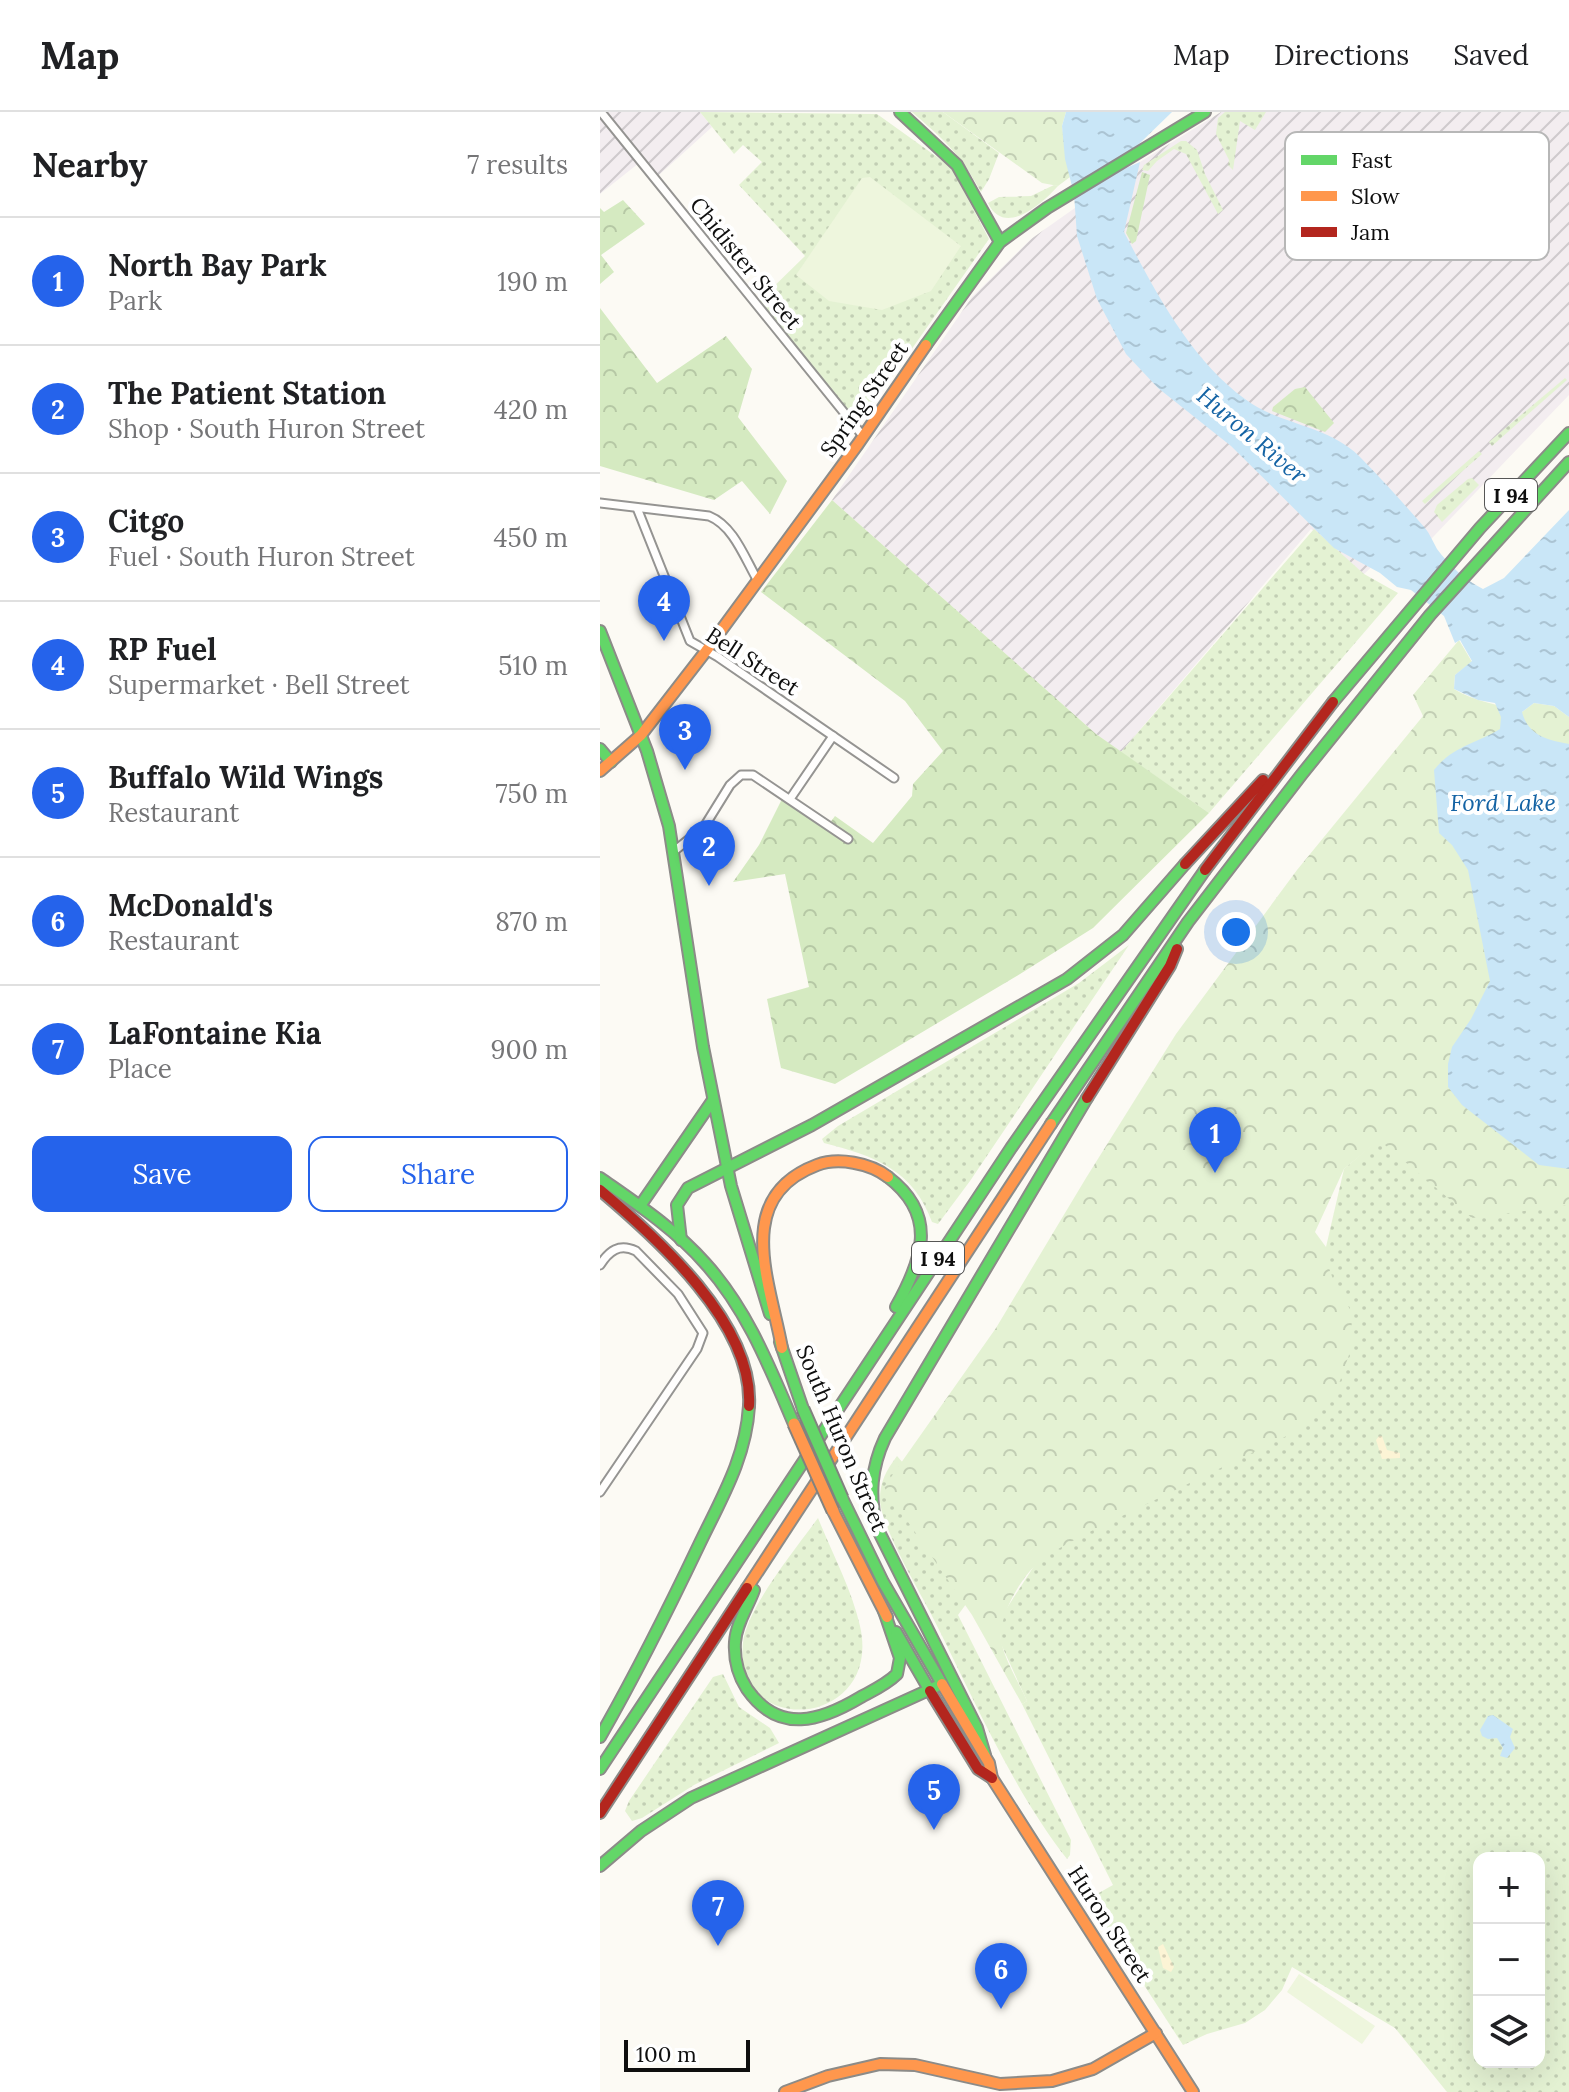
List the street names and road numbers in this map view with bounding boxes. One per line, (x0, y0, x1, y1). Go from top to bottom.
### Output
street label: Chidister Street (684, 191, 808, 335)
street label: Spring Street (814, 335, 914, 462)
road number: I 94 (1485, 479, 1537, 511)
street label: Bell Street (701, 620, 805, 702)
road number: I 94 (912, 1242, 964, 1274)
street label: South Huron Street (790, 1341, 894, 1536)
street label: Huron Street (1062, 1860, 1158, 1988)

